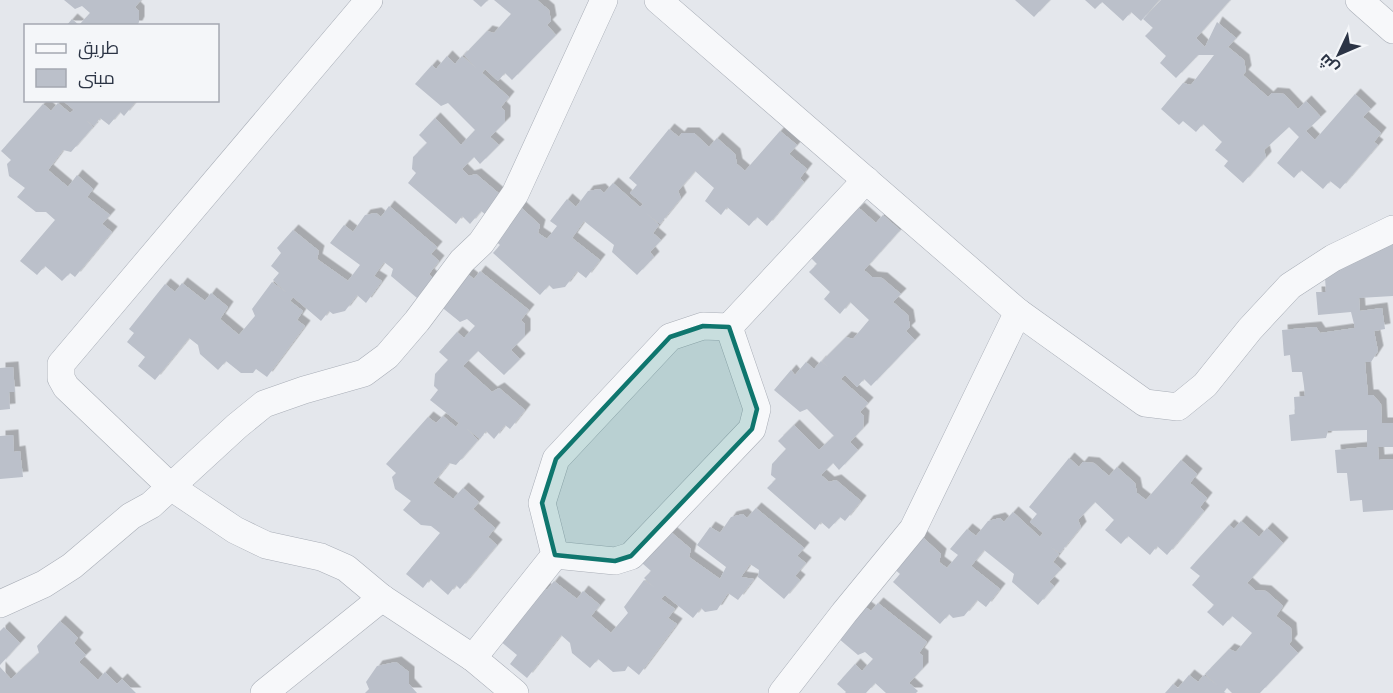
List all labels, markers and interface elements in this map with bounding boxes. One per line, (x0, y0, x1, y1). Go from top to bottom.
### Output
legend (24, 24, 219, 102)
north arrow (1309, 24, 1369, 84)
text: طريق (78, 37, 119, 60)
text: ش (1315, 50, 1343, 78)
text: مبنى (78, 67, 115, 89)

